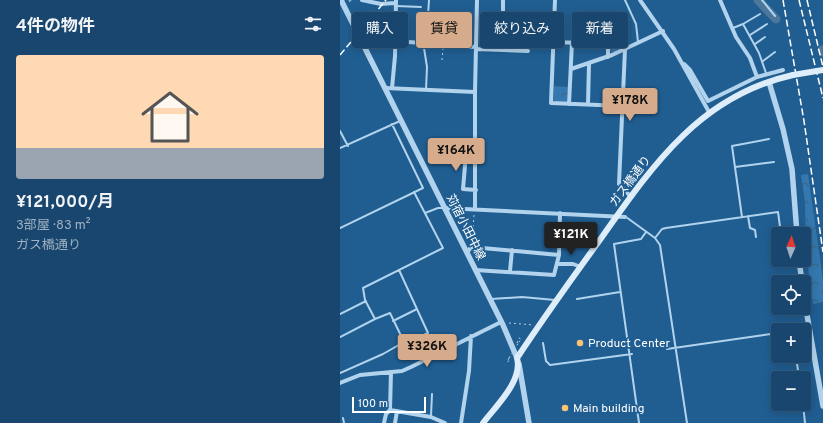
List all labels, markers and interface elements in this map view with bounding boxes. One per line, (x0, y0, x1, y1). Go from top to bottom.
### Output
chip: 購入 (352, 12, 408, 48)
chip: 賃貸 (416, 12, 472, 48)
chip: 絞り込み (480, 12, 564, 48)
chip: 新着 (572, 12, 628, 48)
icon: filters (302, 13, 324, 35)
text: 4件の物件 (16, 16, 95, 38)
icon: home (134, 81, 206, 153)
pin: ¥178K (602, 88, 658, 122)
text: ¥178K (612, 93, 648, 109)
pin: ¥164K (428, 138, 484, 172)
text: ¥164K (437, 143, 475, 159)
street label: ガス橋通り (606, 153, 655, 210)
text: ¥121,000/月 (16, 192, 114, 214)
street label: 苅宿小田中線 (442, 192, 489, 263)
text: 3部屋 · 83 m² (16, 218, 90, 234)
pin: ¥121K (543, 222, 599, 256)
text: ¥121K (553, 227, 589, 243)
north arrow (771, 227, 811, 267)
map controls (771, 227, 811, 411)
text: ガス橋通り (16, 238, 81, 254)
button: locate (771, 275, 811, 315)
button: + (771, 323, 811, 363)
pin: ¥326K (399, 334, 455, 368)
place label: Product Center (588, 336, 670, 352)
marker: Product Center (575, 338, 585, 348)
text: ¥326K (407, 339, 447, 355)
button: − (771, 371, 811, 411)
scale bar (352, 395, 426, 414)
text: 100 m (358, 397, 388, 411)
place label: Main building (573, 401, 644, 417)
marker: Main building (560, 403, 570, 413)

